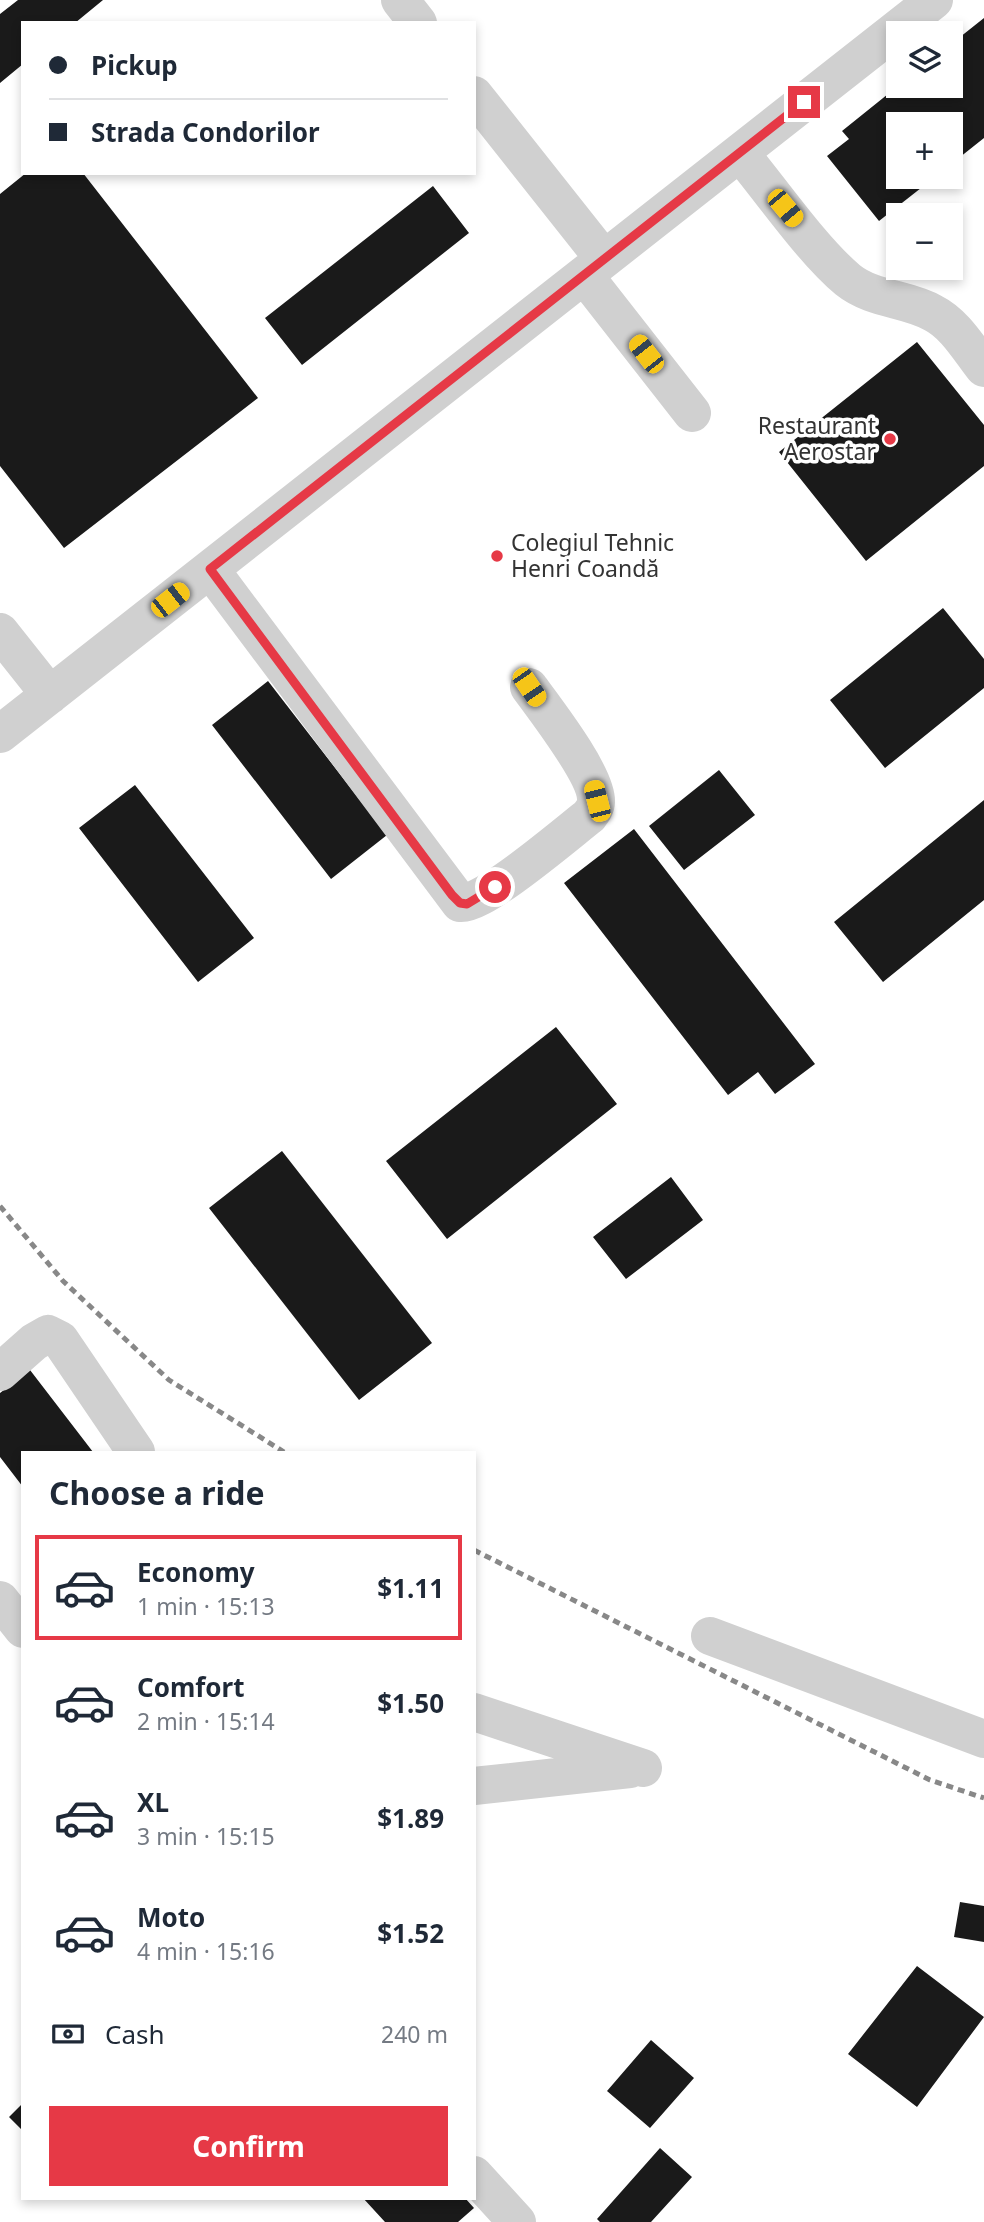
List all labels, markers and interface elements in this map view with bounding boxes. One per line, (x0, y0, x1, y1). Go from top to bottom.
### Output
map controls (886, 21, 963, 280)
button: layers (886, 21, 963, 98)
text: Pickup (91, 47, 178, 83)
route end (788, 86, 820, 118)
button: + (886, 112, 963, 189)
text: Strada Condorilor (91, 114, 320, 150)
car (764, 185, 807, 231)
button: − (886, 203, 963, 280)
car (625, 331, 668, 377)
place label: Restaurant Aerostar (758, 409, 876, 467)
marker: Restaurant Aerostar (882, 431, 898, 447)
place label: Colegiul Tehnic Henri Coandă (511, 526, 674, 584)
marker: Colegiul Tehnic Henri Coandă (489, 548, 505, 564)
car (147, 579, 194, 621)
car (509, 664, 550, 710)
car (582, 778, 613, 824)
route start (479, 871, 511, 903)
text: Choose a ride (49, 1471, 265, 1514)
text: Economy (137, 1554, 255, 1590)
icon: car (53, 1556, 116, 1619)
text: $1.11 (377, 1570, 444, 1606)
text: 1 min · 15:13 (137, 1590, 275, 1622)
text: Comfort (137, 1669, 245, 1705)
icon: car (53, 1671, 116, 1734)
text: $1.50 (377, 1685, 444, 1721)
text: 2 min · 15:14 (137, 1705, 275, 1737)
text: XL (137, 1784, 169, 1820)
icon: car (53, 1786, 116, 1849)
text: $1.89 (377, 1800, 444, 1836)
text: 3 min · 15:15 (137, 1820, 275, 1852)
text: Moto (137, 1899, 205, 1935)
icon: car (53, 1901, 116, 1964)
text: $1.52 (377, 1915, 444, 1951)
text: 4 min · 15:16 (137, 1935, 275, 1967)
icon: cash (49, 2015, 87, 2053)
text: Cash (105, 2016, 165, 2052)
text: 240 m (381, 2018, 448, 2050)
button: Confirm (49, 2106, 448, 2186)

